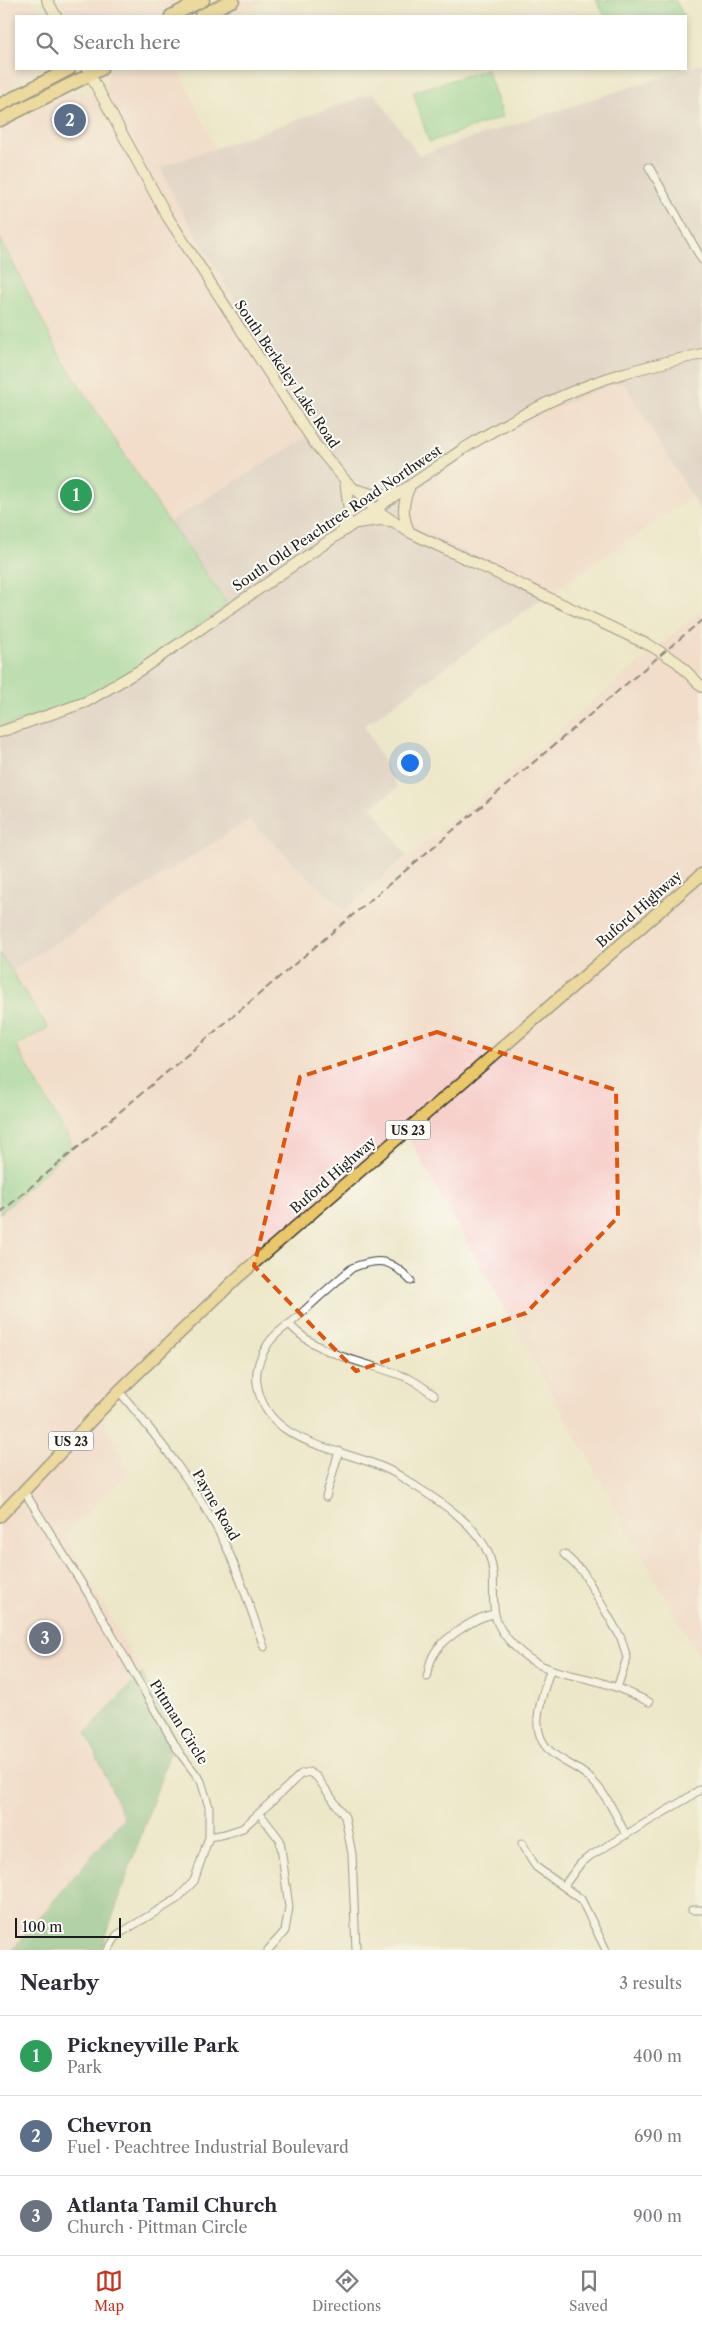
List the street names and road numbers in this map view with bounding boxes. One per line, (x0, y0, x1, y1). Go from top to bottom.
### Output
street label: South Berkeley Lake Road (231, 296, 344, 452)
street label: South Old Peachtree Road Northwest (229, 441, 445, 595)
street label: Buford Highway (592, 867, 686, 951)
road number: US 23 (386, 1120, 430, 1140)
street label: Buford Highway (286, 1133, 380, 1217)
road number: US 23 (48, 1432, 94, 1450)
street label: Payne Road (188, 1466, 244, 1544)
street label: Pittman Circle (146, 1676, 212, 1768)

